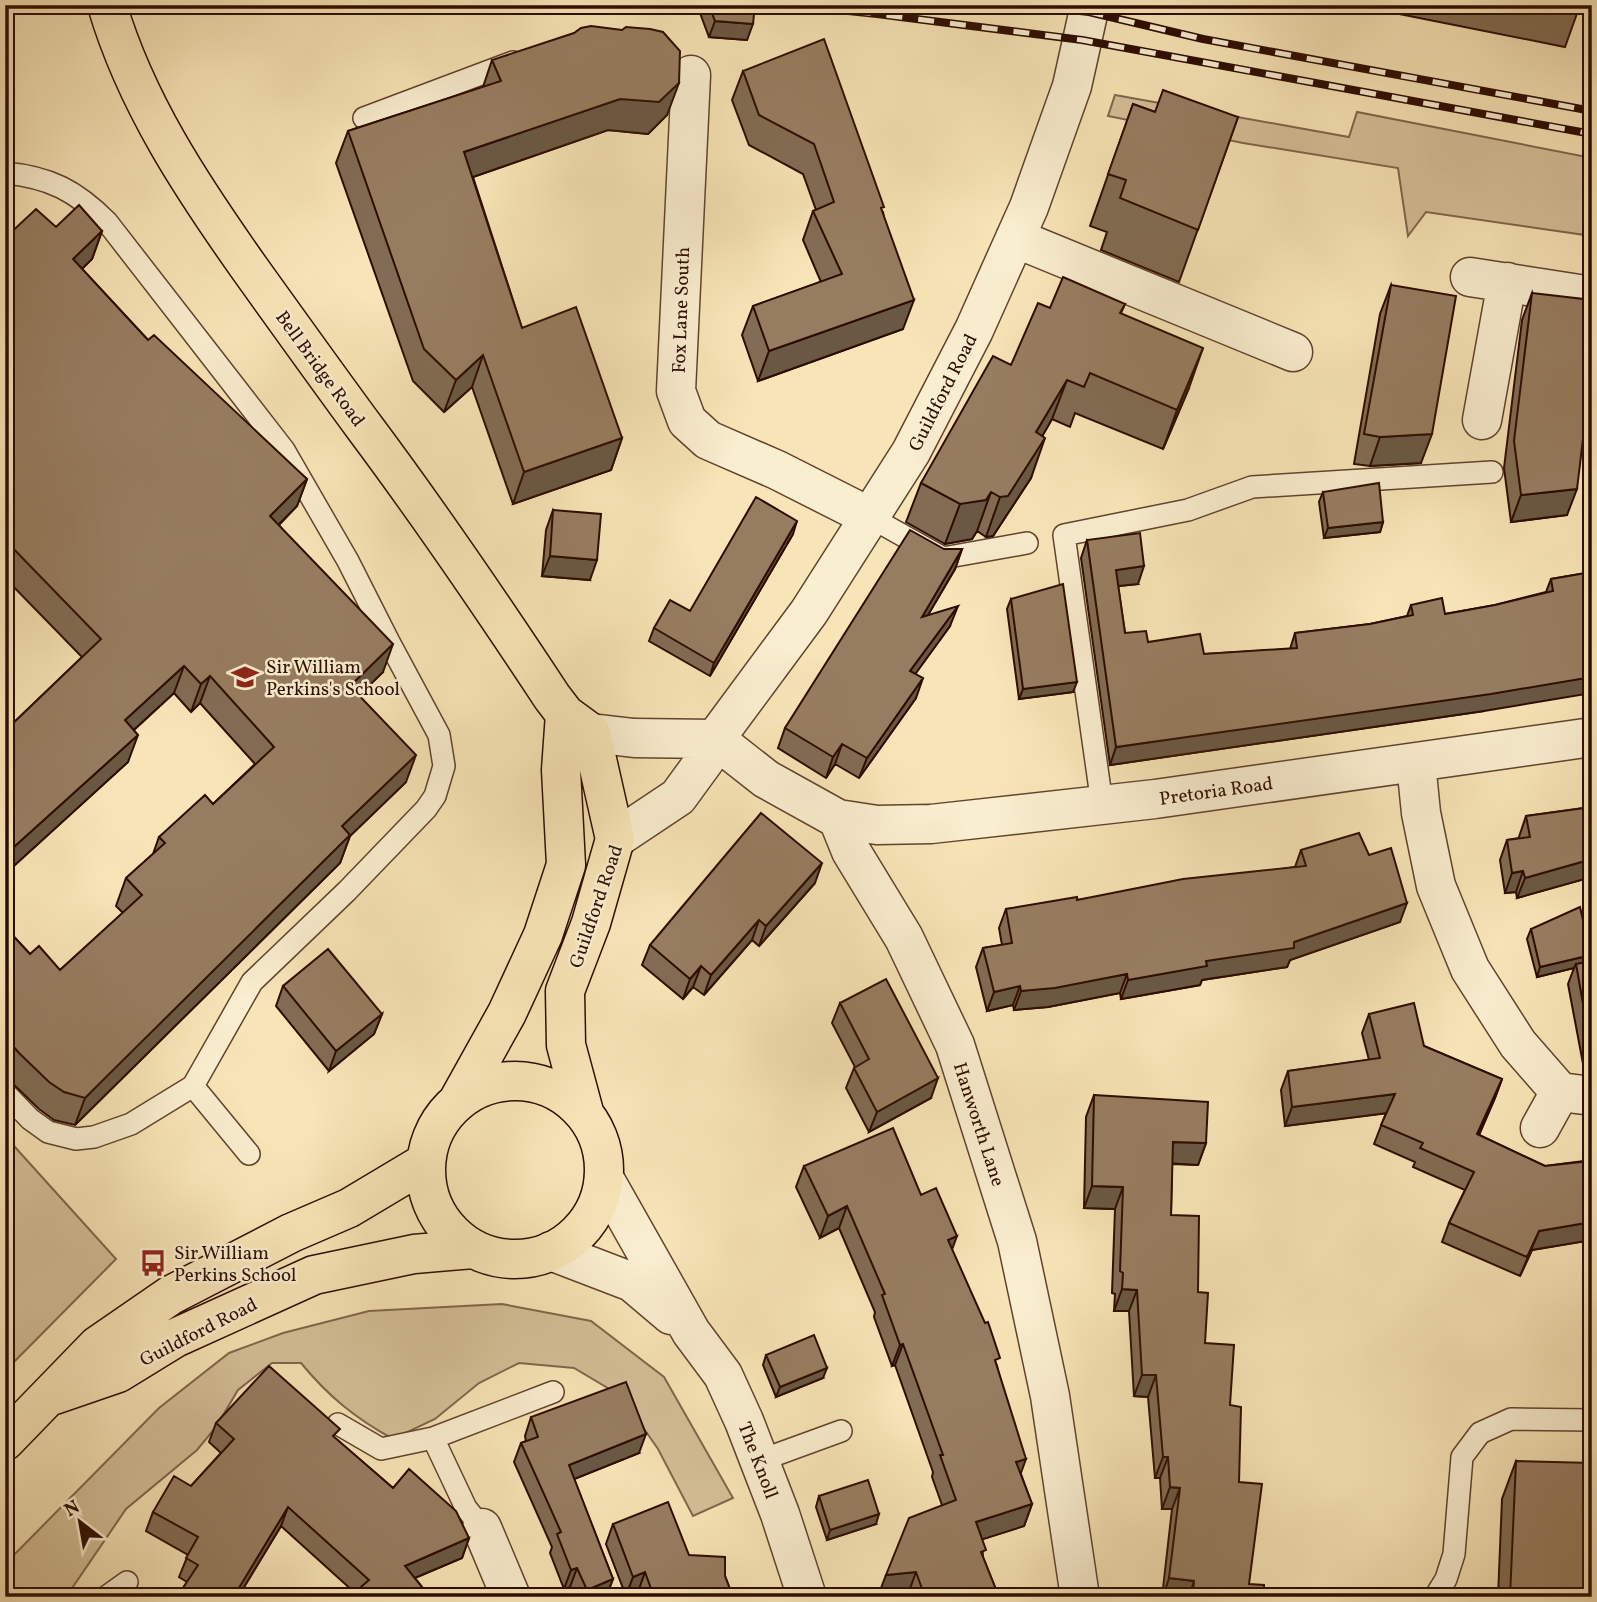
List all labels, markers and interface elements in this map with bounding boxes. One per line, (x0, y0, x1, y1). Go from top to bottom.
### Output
street label: Fox Lane South (667, 246, 697, 374)
street label: Bell Bridge Road (268, 306, 370, 432)
street label: Guildford Road (903, 330, 985, 456)
place label: Sir William Perkins's School (266, 655, 400, 703)
school or university icon: Sir William Perkins's School (230, 662, 260, 692)
street label: Pretoria Road (1158, 771, 1275, 813)
street label: Guildford Road (564, 842, 630, 972)
street label: Hanworth Lane (946, 1059, 1010, 1190)
place label: Sir William Perkins School (174, 1241, 297, 1289)
bus stop icon: Sir William Perkins School (138, 1248, 168, 1278)
street label: Guildford Road (136, 1292, 262, 1374)
street label: The Knoll (731, 1419, 784, 1503)
north arrow (46, 1486, 116, 1556)
text: N (60, 1494, 85, 1524)

